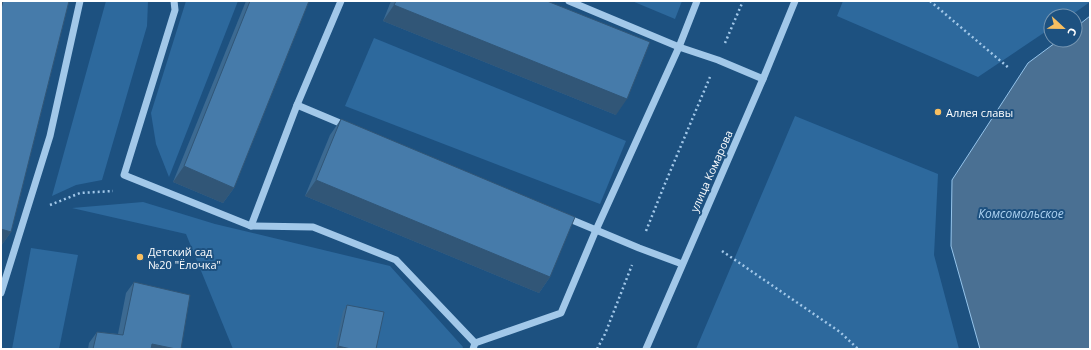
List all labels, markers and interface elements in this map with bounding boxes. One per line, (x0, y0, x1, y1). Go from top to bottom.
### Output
north arrow (1043, 8, 1083, 48)
text: С (1064, 26, 1081, 38)
place label: Аллея славы (946, 105, 1013, 120)
marker: Аллея славы (933, 107, 943, 117)
street label: улица Комарова (686, 128, 736, 214)
water label: Комсомольское (978, 205, 1064, 222)
place label: Детский сад №20 "Ёлочка" (148, 244, 221, 272)
marker: Детский сад №20 "Ёлочка" (135, 252, 145, 262)

